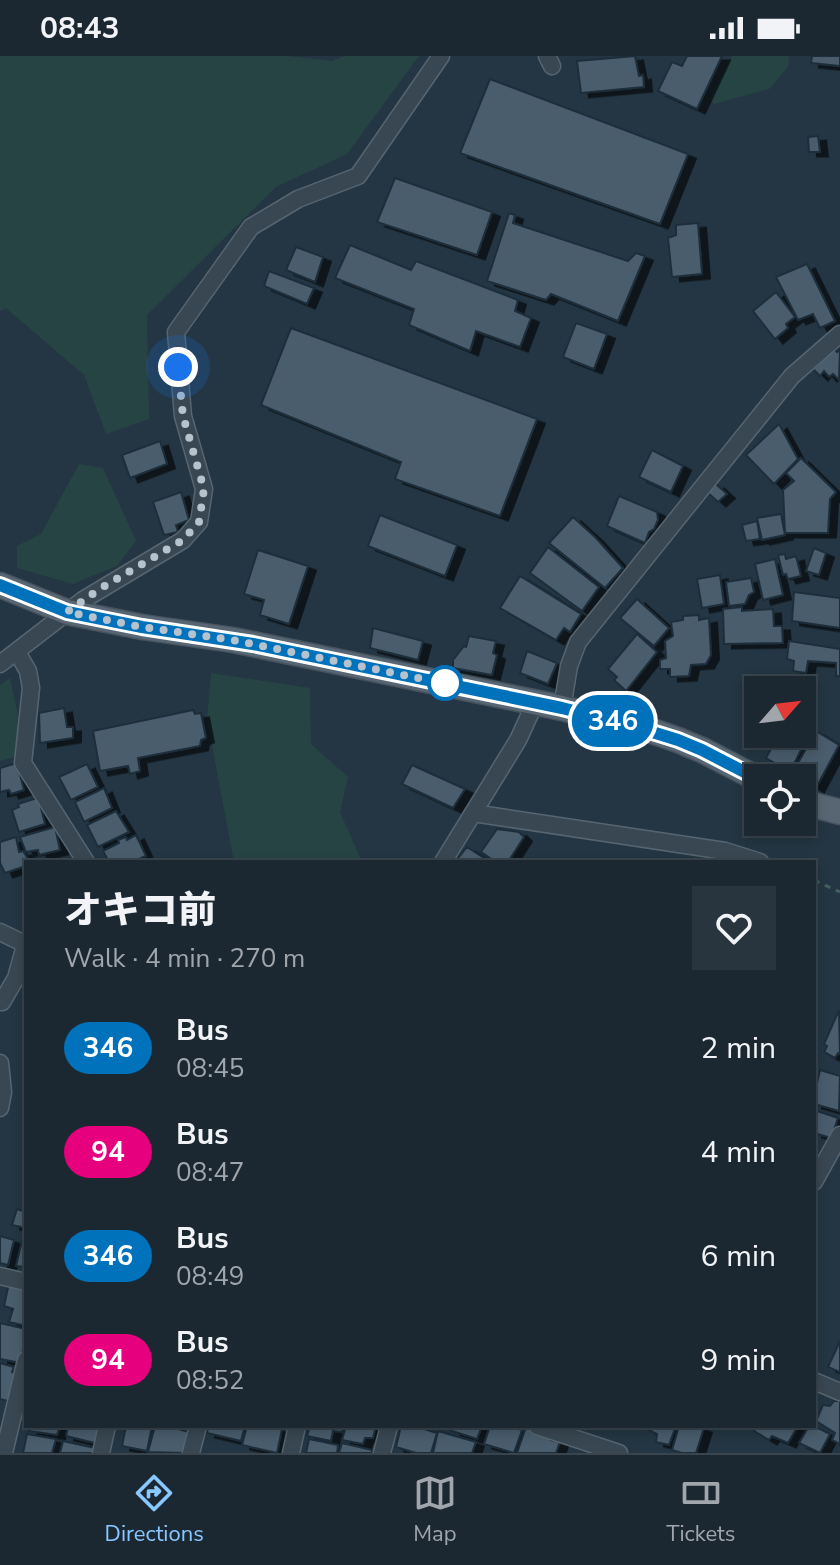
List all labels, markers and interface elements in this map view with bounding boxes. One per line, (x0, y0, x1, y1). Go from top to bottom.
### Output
text: 08:43 (40, 8, 119, 49)
your location (158, 347, 198, 387)
unlabelled marker (428, 666, 462, 700)
north arrow (744, 676, 816, 748)
map controls (744, 676, 816, 836)
line badge: 346 (567, 695, 659, 747)
text: 346 (588, 702, 638, 740)
button: locate (744, 764, 816, 836)
text: オキコ前 (64, 885, 216, 936)
button: heart (692, 886, 776, 970)
text: Walk · 4 min · 270 m (64, 941, 305, 976)
text: Bus (176, 1010, 229, 1051)
text: 2 min (701, 1028, 776, 1069)
text: 346 (83, 1029, 133, 1067)
text: 08:45 (176, 1051, 244, 1086)
text: Bus (176, 1114, 229, 1155)
text: 4 min (701, 1132, 776, 1173)
text: 94 (91, 1133, 125, 1171)
text: 08:47 (176, 1155, 244, 1190)
text: Bus (176, 1218, 229, 1259)
text: 6 min (701, 1236, 776, 1277)
text: 346 (83, 1237, 133, 1275)
text: 08:49 (176, 1259, 244, 1294)
text: Bus (176, 1322, 229, 1363)
text: 9 min (701, 1340, 776, 1381)
text: 94 (91, 1341, 125, 1379)
text: 08:52 (176, 1363, 244, 1398)
tab: Directions (105, 1471, 204, 1549)
tab: Map (413, 1471, 457, 1549)
tab: Tickets (666, 1471, 735, 1549)

